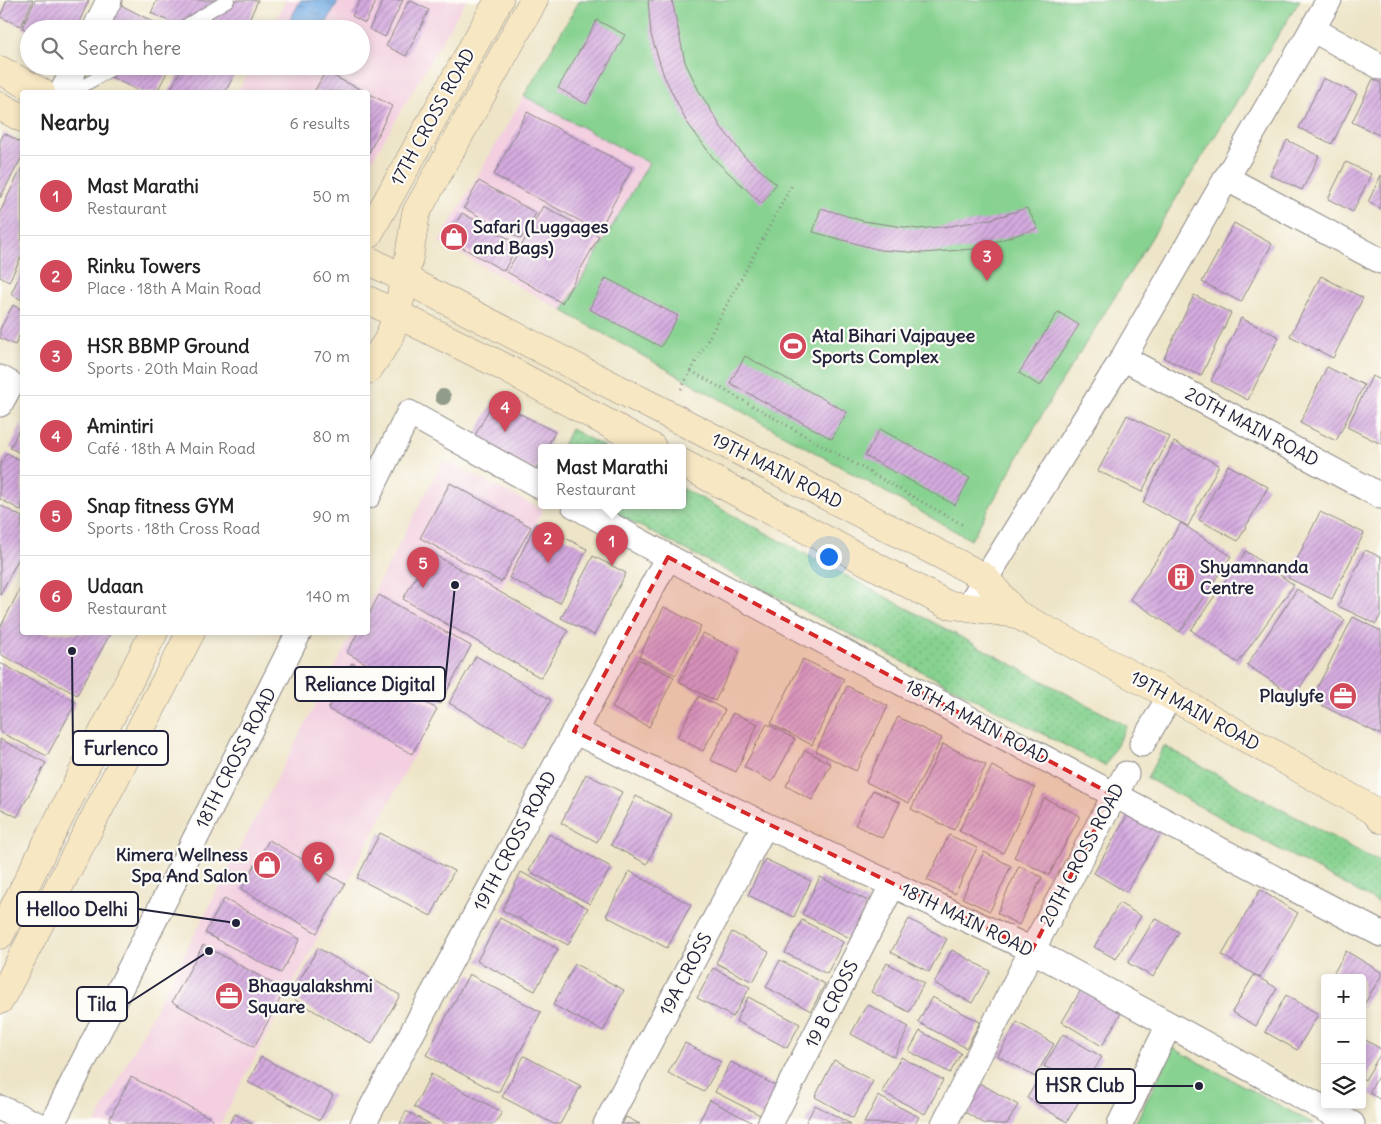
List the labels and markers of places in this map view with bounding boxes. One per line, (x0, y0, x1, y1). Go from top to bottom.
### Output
place label: Safari (Luggages and Bags) (473, 215, 609, 259)
shop icon: Safari (Luggages and Bags) (439, 222, 469, 252)
pin: 3 (971, 240, 1003, 281)
place label: Atal Bihari Vajpayee Sports Complex (812, 324, 975, 368)
sports icon: Atal Bihari Vajpayee Sports Complex (778, 331, 808, 361)
pin: 4 (489, 391, 521, 432)
pin: 2 (532, 522, 564, 563)
pin: 1 (596, 525, 628, 566)
pin: 5 (407, 547, 439, 588)
place label: Shyamnanda Centre (1200, 555, 1309, 599)
building icon: Shyamnanda Centre (1166, 562, 1196, 592)
callout: Reliance Digital (295, 667, 445, 701)
office icon: Playlyfe (1328, 681, 1358, 711)
place label: Playlyfe (1259, 684, 1324, 707)
callout: Furlenco (73, 731, 168, 765)
pin: 6 (302, 842, 334, 883)
place label: Kimera Wellness Spa And Salon (116, 843, 249, 887)
shop icon: Kimera Wellness Spa And Salon (252, 850, 282, 880)
callout: Helloo Delhi (17, 892, 138, 926)
place label: Bhagyalakshmi Square (248, 974, 373, 1018)
office icon: Bhagyalakshmi Square (214, 981, 244, 1011)
callout: Tila (77, 987, 127, 1021)
callout: HSR Club (1036, 1069, 1135, 1103)

